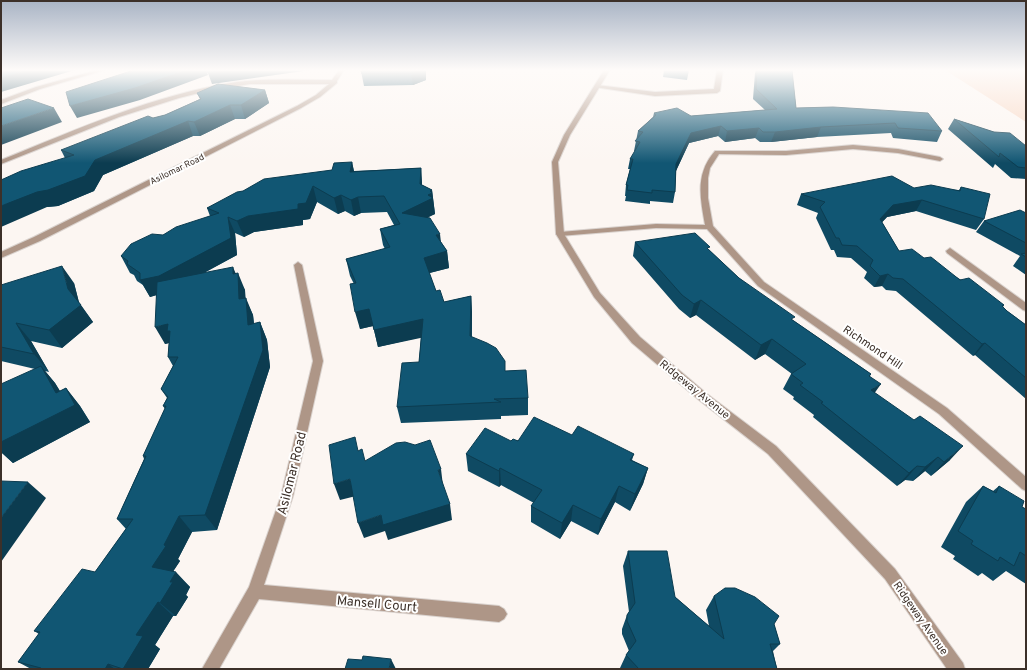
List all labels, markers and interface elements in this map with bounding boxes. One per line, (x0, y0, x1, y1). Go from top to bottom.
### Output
street label: Asilomar Road (148, 152, 206, 187)
street label: Richmond Hill (840, 323, 905, 373)
street label: Ridgeway Avenue (656, 357, 732, 422)
street label: Asilomar Road (275, 430, 311, 517)
street label: Ridgeway Avenue (890, 579, 951, 658)
street label: Mansell Court (336, 594, 418, 616)

